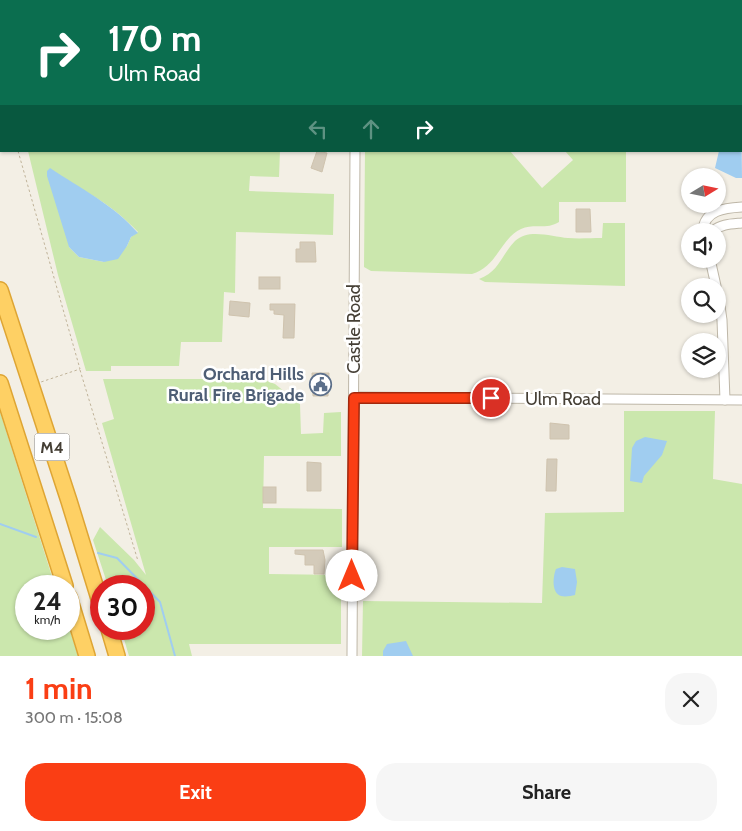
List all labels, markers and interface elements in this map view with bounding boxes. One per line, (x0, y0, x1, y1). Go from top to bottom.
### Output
text: 170 m (108, 17, 201, 60)
icon: right (25, 20, 90, 85)
text: Ulm Road (108, 60, 201, 87)
icon: left (304, 115, 332, 143)
icon: ahead (357, 115, 385, 143)
icon: right (410, 115, 438, 143)
north arrow (681, 168, 726, 212)
map controls (681, 168, 726, 378)
button: sound (681, 223, 726, 268)
button: search (681, 278, 726, 323)
street label: Castle Road (343, 284, 365, 374)
button: layers (681, 333, 726, 378)
place label: Orchard Hills Rural Fire Brigade (168, 363, 304, 406)
public building icon: Orchard Hills Rural Fire Brigade (308, 372, 332, 396)
pin (470, 377, 512, 419)
icon: arrive (477, 384, 505, 412)
street label: Ulm Road (525, 388, 601, 410)
road number: M4 (34, 434, 70, 461)
position arrow (325, 549, 377, 601)
speed limit sign: 30 (90, 575, 155, 640)
text: 24 (33, 586, 62, 616)
text: km/h (34, 612, 61, 627)
text: 1 min (25, 670, 93, 707)
button: close (665, 673, 717, 725)
text: 300 m · 15:08 (25, 708, 123, 727)
button: Exit (25, 763, 366, 821)
button: Share (376, 763, 717, 821)

